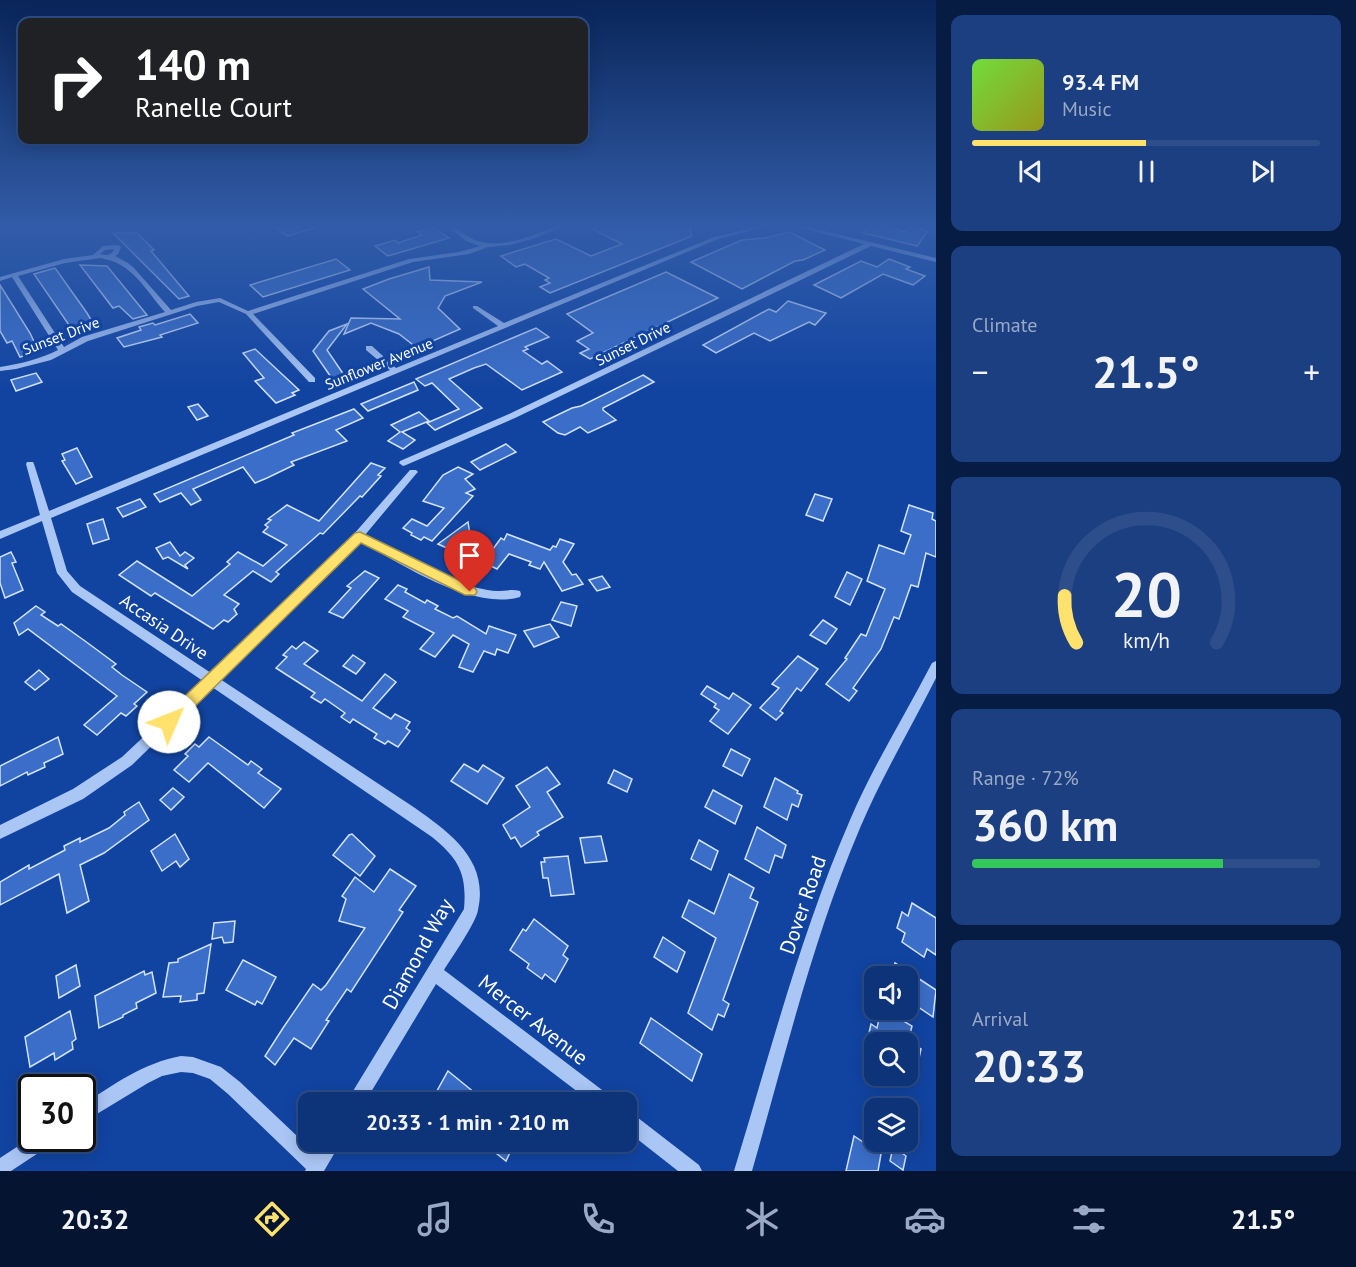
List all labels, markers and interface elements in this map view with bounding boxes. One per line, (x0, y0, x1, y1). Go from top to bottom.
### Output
text: 140 m (135, 37, 251, 92)
icon: right (36, 42, 114, 120)
text: 93.4 FM (1062, 68, 1139, 96)
text: Ranelle Court (135, 90, 292, 124)
text: Music (1062, 96, 1111, 122)
icon: previous (1014, 155, 1047, 188)
icon: pause (1130, 155, 1163, 188)
icon: next (1246, 155, 1279, 188)
street label: Sunset Drive (20, 312, 102, 359)
text: Climate (972, 312, 1038, 338)
street label: Sunset Drive (592, 317, 673, 370)
street label: Sunflower Avenue (322, 333, 436, 394)
text: 21.5° (1092, 342, 1200, 400)
text: − (972, 350, 989, 393)
text: + (1303, 350, 1320, 393)
pin (444, 530, 495, 592)
icon: arrive (453, 539, 486, 572)
text: 20 (1111, 553, 1181, 634)
street label: Accasia Drive (116, 589, 213, 665)
text: km/h (1122, 626, 1169, 654)
position arrow (137, 690, 201, 754)
text: Range · 72% (972, 765, 1079, 791)
text: 360 km (972, 795, 1118, 853)
street label: Dover Road (773, 852, 832, 958)
street label: Diamond Way (376, 893, 459, 1014)
map controls (864, 966, 918, 1152)
button: sound (864, 966, 918, 1020)
street label: Mercer Avenue (473, 968, 594, 1071)
text: Arrival (972, 1006, 1028, 1032)
button: search (864, 1032, 918, 1086)
text: 20:33 (972, 1036, 1086, 1094)
speed limit sign: 30 (18, 1074, 96, 1152)
button: layers (864, 1098, 918, 1152)
text: 20:33 · 1 min · 210 m (366, 1108, 569, 1136)
icon: directions (251, 1198, 293, 1240)
icon: music (414, 1198, 456, 1240)
icon: phone (577, 1198, 619, 1240)
icon: climate (741, 1198, 783, 1240)
icon: car (904, 1198, 946, 1240)
icon: filters (1068, 1198, 1110, 1240)
text: 20:32 (61, 1202, 129, 1236)
text: 21.5° (1231, 1202, 1295, 1236)

